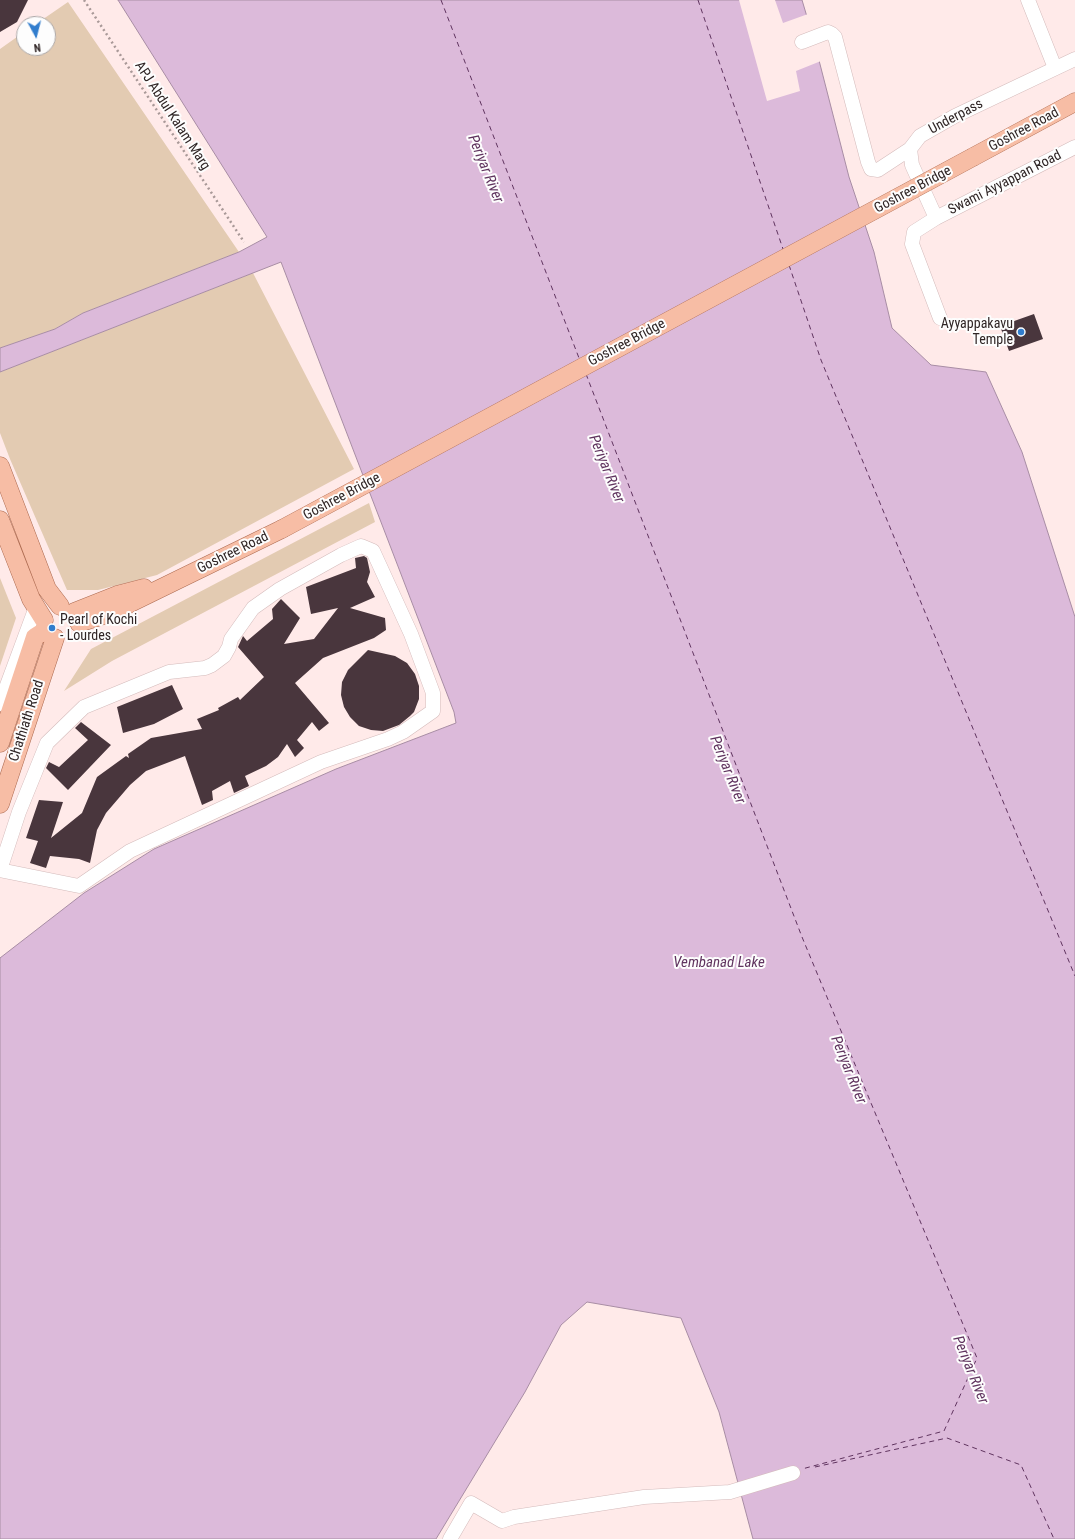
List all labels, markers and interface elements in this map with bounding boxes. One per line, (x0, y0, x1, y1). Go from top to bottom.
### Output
north arrow (16, 16, 56, 56)
text: N (33, 41, 42, 54)
street label: APJ Abdul Kalam Marg (131, 59, 213, 173)
street label: Underpass (926, 96, 986, 138)
street label: Goshree Road (986, 105, 1062, 155)
water label: Periyar River (463, 132, 507, 206)
street label: Swami Ayyappan Road (946, 147, 1064, 219)
street label: Goshree Bridge (872, 163, 954, 217)
street label: Goshree Bridge (586, 316, 668, 370)
place label: Ayyappakavu Temple (941, 316, 1013, 348)
marker: Ayyappakavu Temple (1016, 327, 1026, 337)
water label: Periyar River (584, 432, 628, 506)
street label: Goshree Bridge (301, 470, 383, 524)
street label: Goshree Road (195, 529, 271, 577)
place label: Pearl of Kochi - Lourdes (60, 612, 137, 644)
marker: Pearl of Kochi - Lourdes (47, 623, 57, 633)
street label: Chathiath Road (6, 678, 48, 764)
water label: Periyar River (705, 733, 749, 807)
water label: Vembanad Lake (673, 954, 765, 972)
water label: Periyar River (826, 1033, 870, 1107)
water label: Periyar River (948, 1333, 992, 1407)

